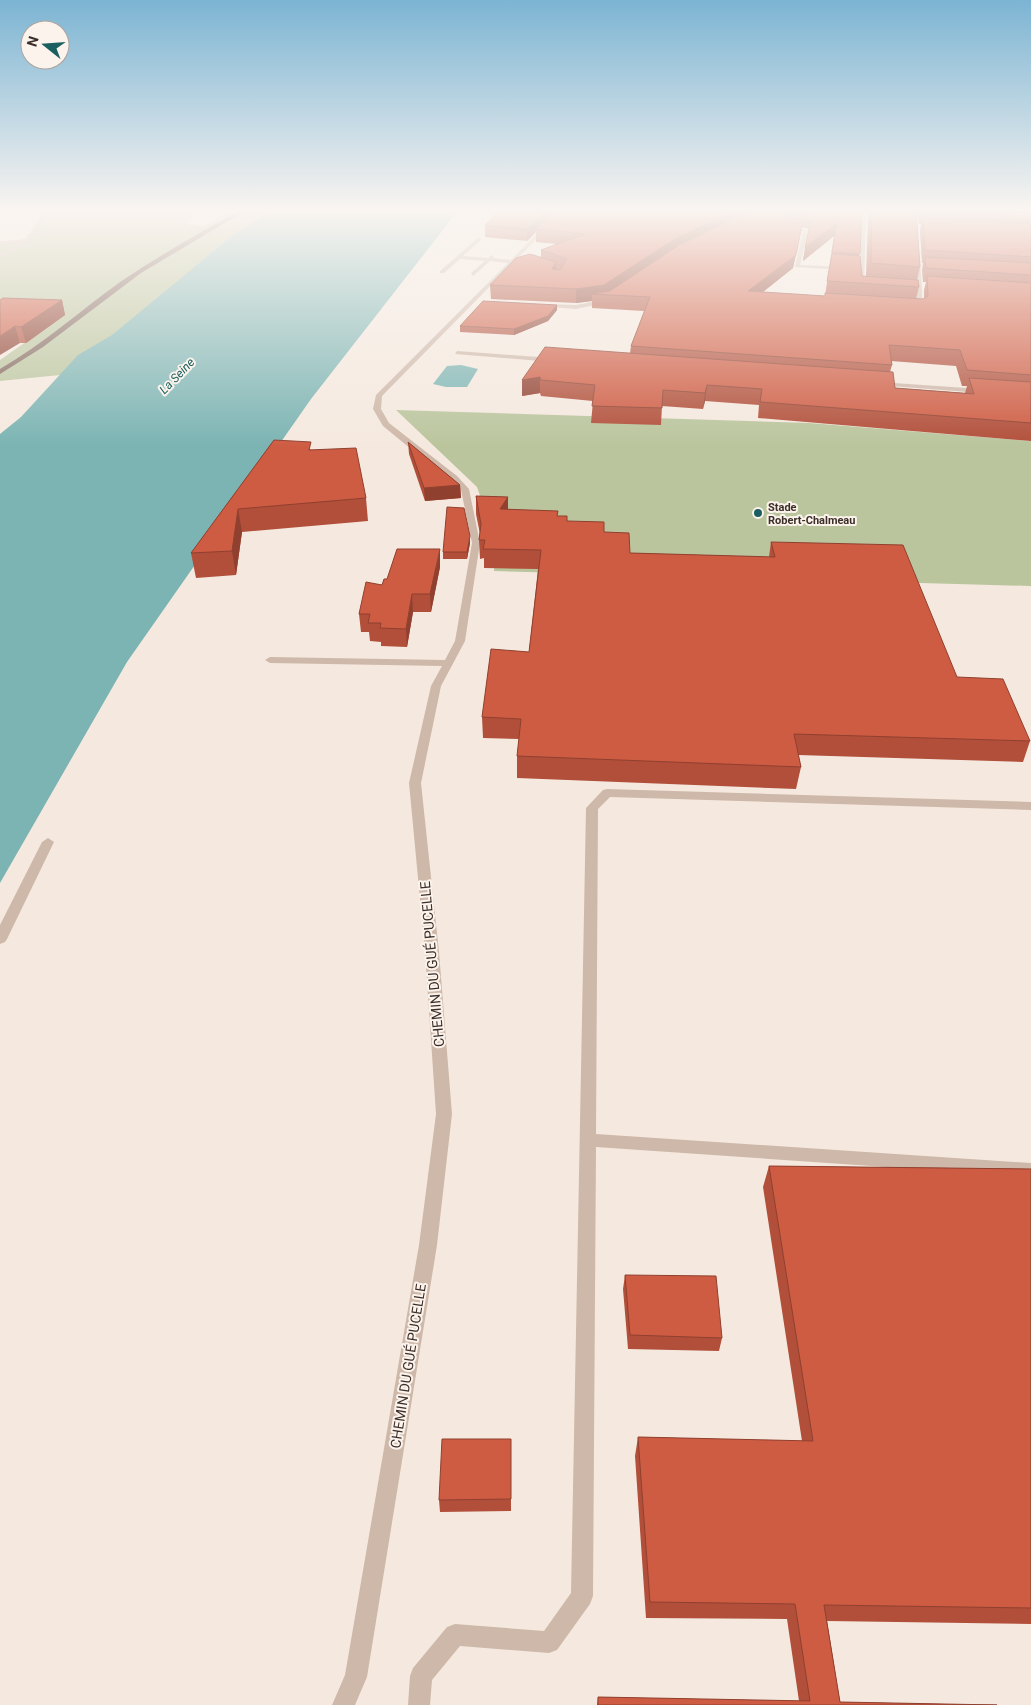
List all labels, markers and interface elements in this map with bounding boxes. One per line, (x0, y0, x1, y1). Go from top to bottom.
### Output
north arrow (20, 20, 70, 70)
text: N (23, 34, 42, 48)
water label: La Seine (157, 355, 197, 397)
place label: Stade Robert-Chalmeau (768, 501, 855, 527)
marker: Stade Robert-Chalmeau (752, 507, 764, 519)
street label: CHEMIN DU GUÉ PUCELLE (416, 880, 447, 1048)
street label: CHEMIN DU GUÉ PUCELLE (386, 1282, 429, 1449)

